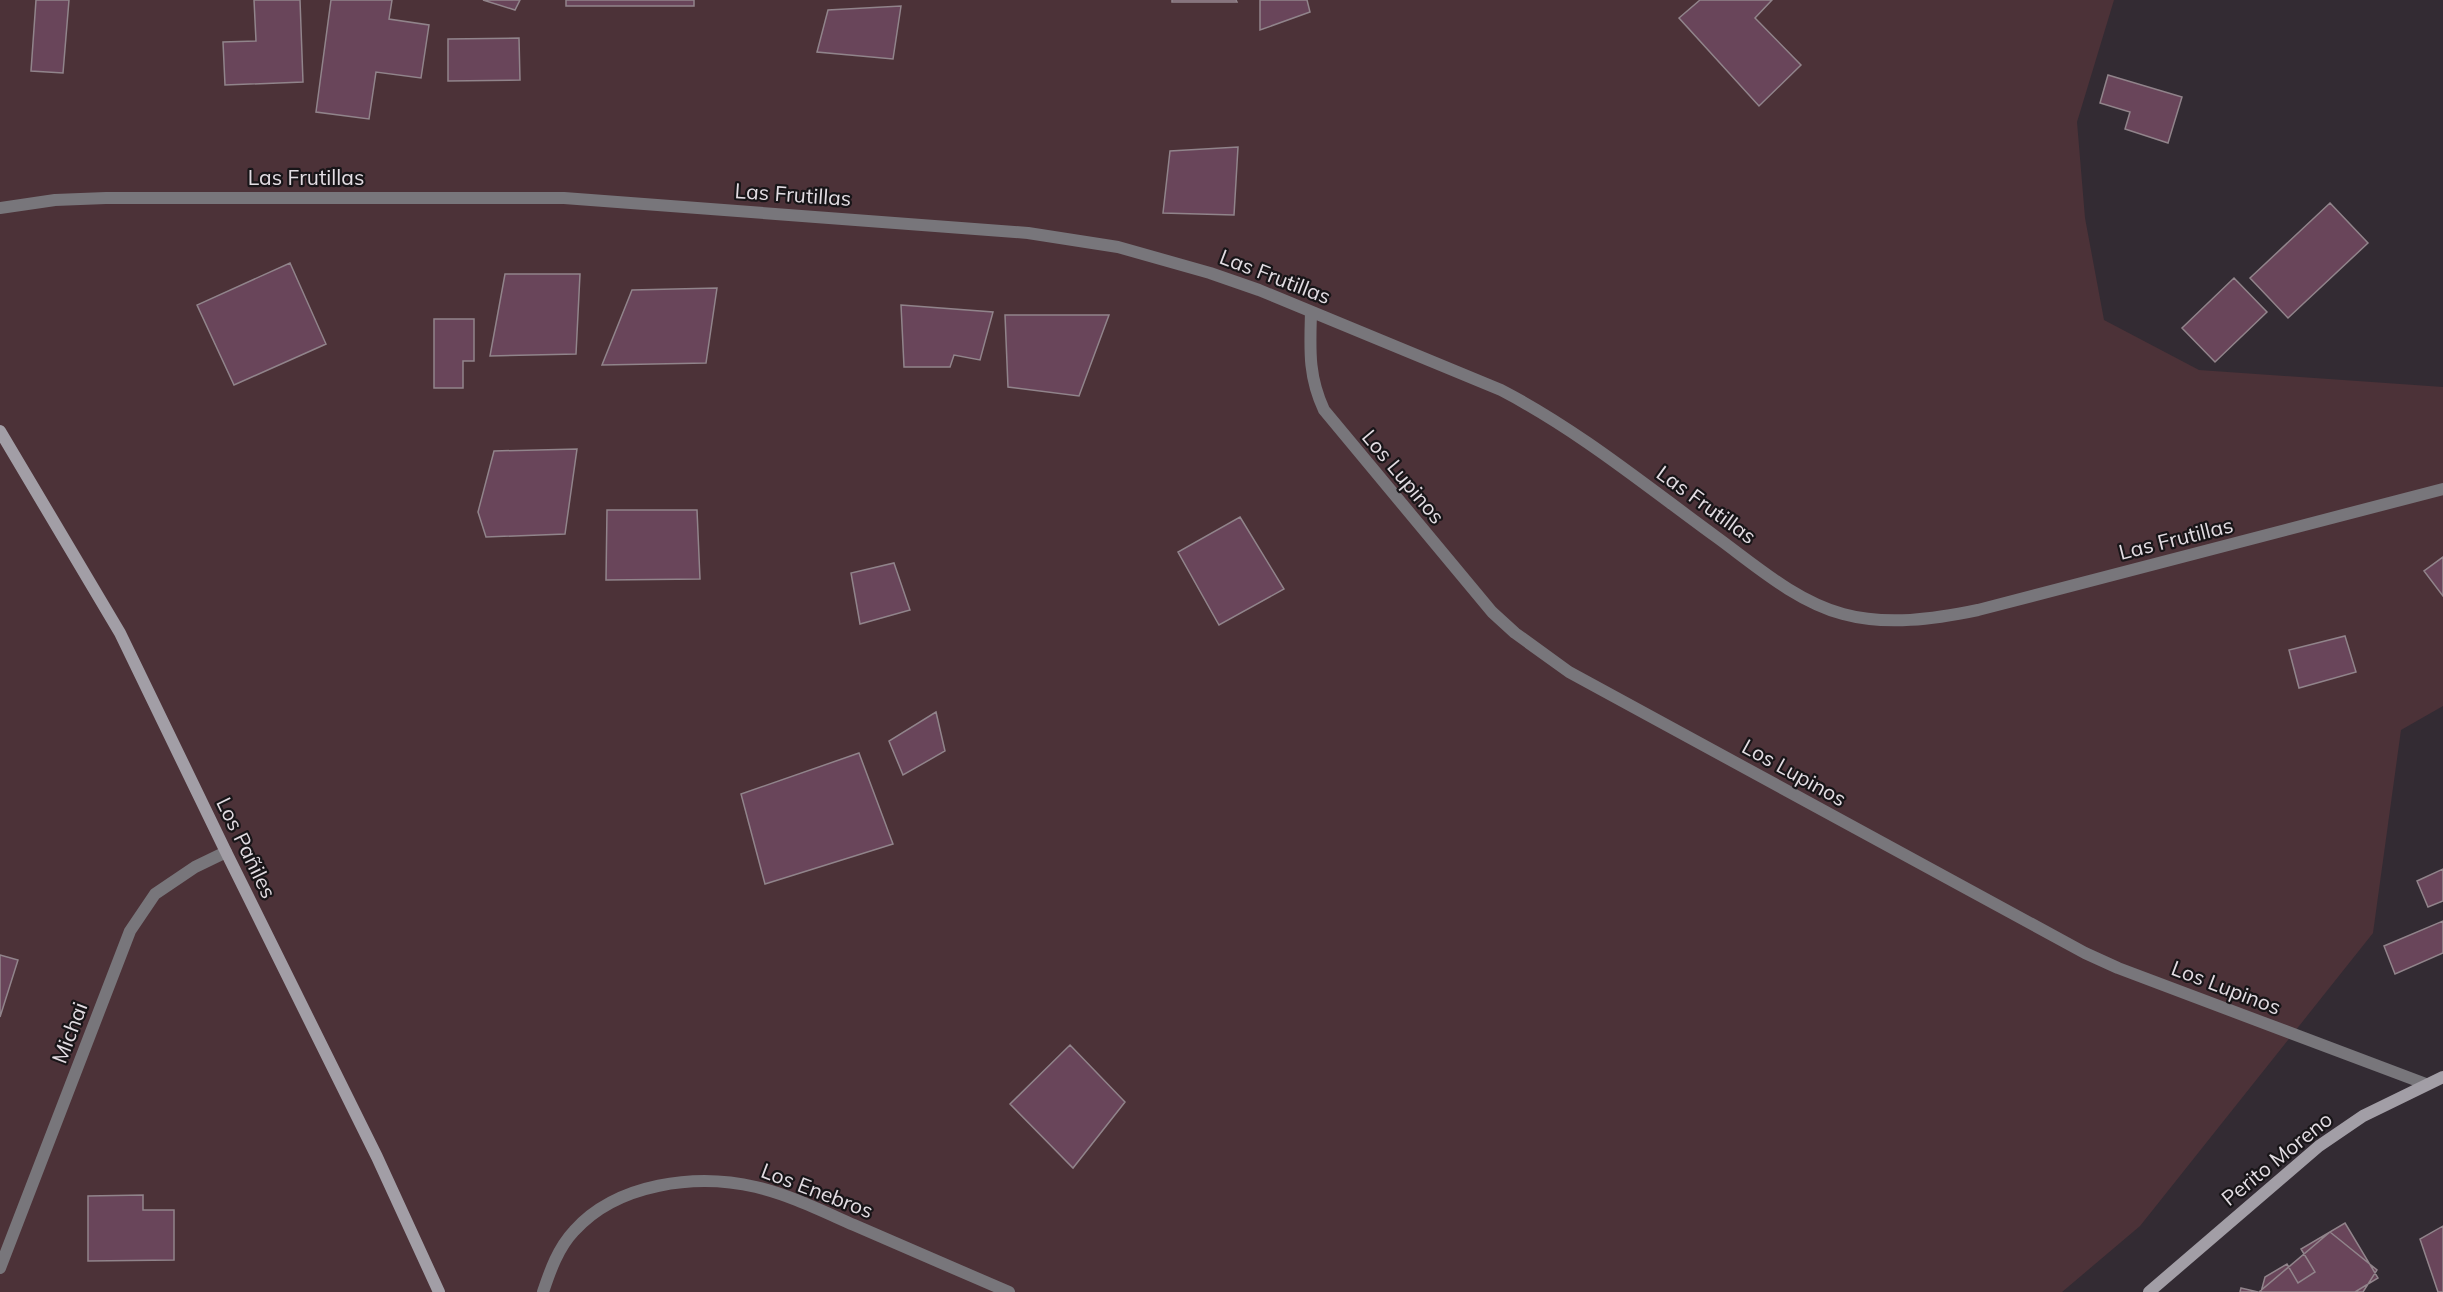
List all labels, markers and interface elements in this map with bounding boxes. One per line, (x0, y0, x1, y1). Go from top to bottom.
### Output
street label: Las Frutillas (248, 164, 364, 190)
street label: Las Frutillas (734, 177, 852, 211)
street label: Las Frutillas (1216, 243, 1334, 309)
street label: Los Lupinos (1357, 424, 1451, 529)
street label: Las Frutillas (1652, 459, 1761, 549)
street label: Las Frutillas (2116, 511, 2235, 565)
street label: Los Lupinos (1738, 733, 1851, 811)
street label: Los Pañiles (211, 793, 283, 902)
street label: Los Lupinos (2168, 954, 2285, 1020)
street label: Michai (46, 998, 93, 1067)
street label: Perito Moreno (2216, 1106, 2337, 1211)
street label: Los Enebros (758, 1157, 877, 1223)

